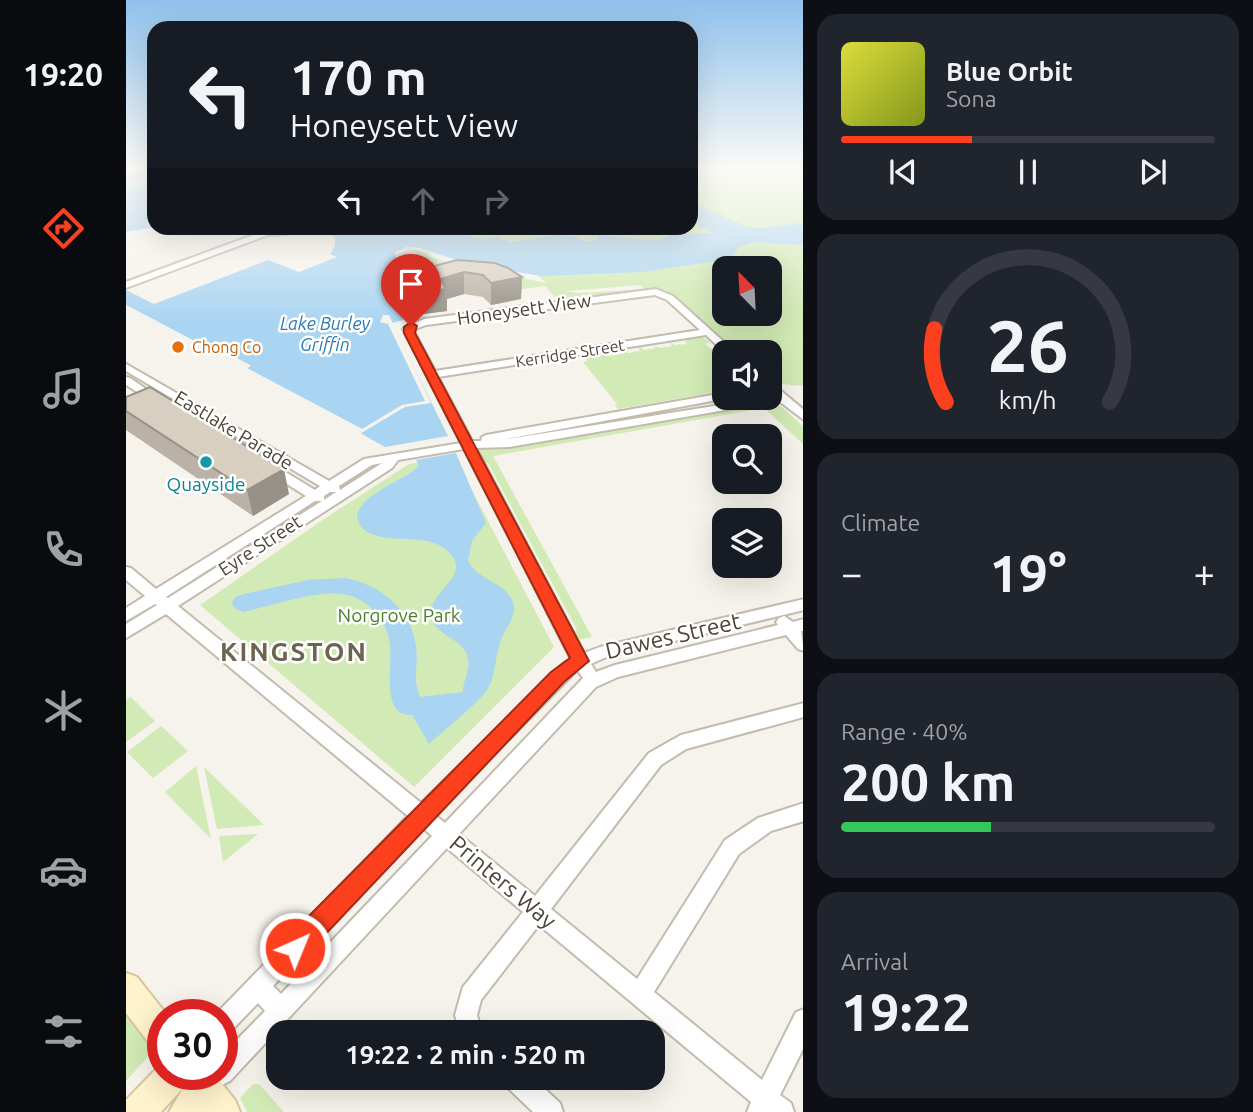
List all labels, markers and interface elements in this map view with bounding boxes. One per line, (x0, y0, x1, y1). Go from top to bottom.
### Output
icon: left (175, 49, 266, 140)
text: 170 m (290, 49, 427, 104)
text: 19:20 (23, 56, 103, 92)
text: Blue Orbit (946, 57, 1073, 86)
text: Sona (946, 86, 996, 111)
text: Honeysett View (290, 107, 518, 143)
icon: previous (884, 153, 922, 191)
icon: pause (1009, 153, 1047, 191)
icon: next (1134, 153, 1172, 191)
icon: left (331, 182, 369, 220)
icon: ahead (404, 182, 442, 220)
icon: right (477, 182, 515, 220)
icon: directions (39, 204, 88, 253)
pin (381, 254, 441, 326)
north arrow (712, 256, 782, 326)
map controls (712, 256, 782, 578)
icon: arrive (392, 265, 430, 303)
street label: Honeysett View (455, 289, 593, 329)
text: 26 (987, 305, 1069, 387)
water label: Lake Burley Griffin (280, 313, 371, 355)
street label: Kerridge Street (514, 335, 626, 371)
place label: Chong Co (192, 338, 261, 356)
marker: Chong Co (170, 339, 186, 355)
button: sound (712, 340, 782, 410)
icon: music (39, 364, 88, 413)
street label: Eastlake Parade (171, 386, 297, 474)
text: km/h (999, 386, 1057, 414)
button: search (712, 424, 782, 494)
marker: Quayside (198, 454, 214, 470)
place label: Quayside (167, 473, 245, 495)
button: layers (712, 508, 782, 578)
street label: Eyre Street (214, 510, 306, 580)
text: Climate (841, 510, 920, 535)
icon: phone (39, 525, 88, 574)
text: 19° (989, 544, 1067, 602)
text: − (841, 552, 862, 594)
text: + (1194, 552, 1215, 594)
park label: Norgrove Park (338, 604, 461, 626)
street label: Dawes Street (603, 608, 743, 663)
district label: KINGSTON (220, 637, 368, 666)
icon: climate (39, 686, 88, 735)
text: Range · 40% (841, 719, 968, 744)
text: 200 km (841, 753, 1015, 811)
street label: Printers Way (445, 830, 561, 933)
icon: car (39, 846, 88, 895)
position arrow (258, 911, 332, 985)
text: Arrival (841, 949, 908, 974)
text: 19:22 (841, 983, 971, 1041)
speed limit sign: 30 (147, 999, 238, 1090)
icon: filters (39, 1007, 88, 1056)
text: 19:22 · 2 min · 520 m (345, 1040, 586, 1069)

